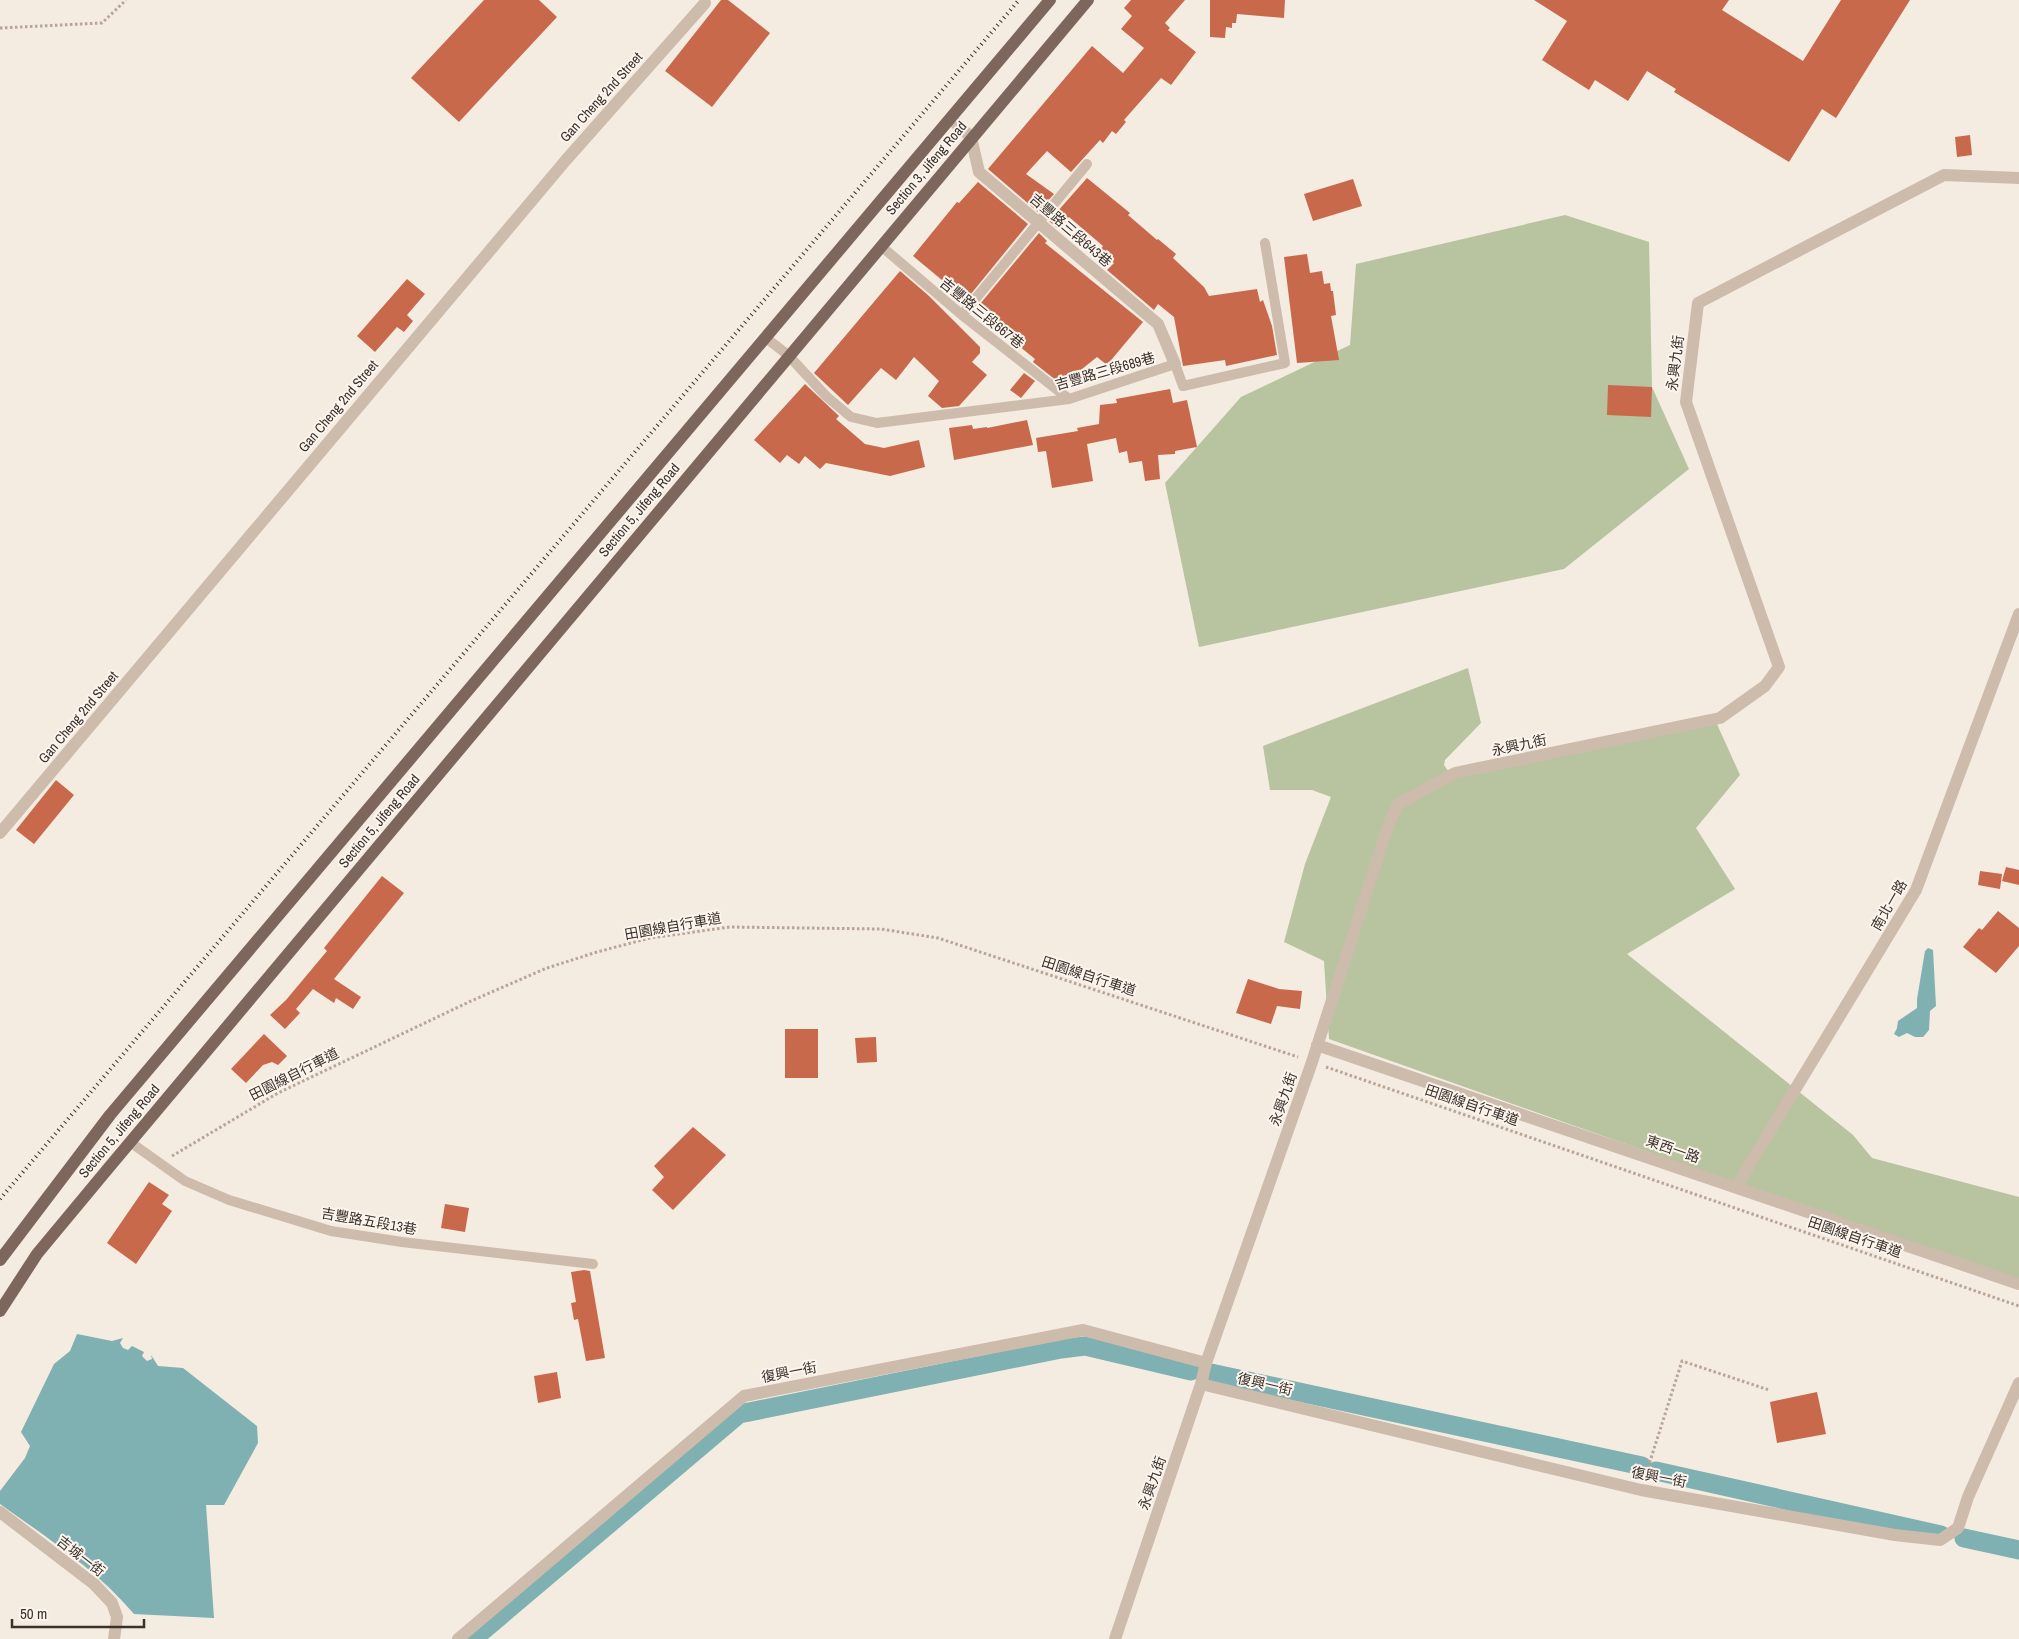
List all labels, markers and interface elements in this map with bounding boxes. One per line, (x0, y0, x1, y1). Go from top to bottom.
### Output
street label: Gan Cheng 2nd Street (556, 48, 646, 146)
street label: Section 3, Jifeng Road (882, 117, 970, 219)
street label: 吉豐路三段643巷 (1026, 189, 1116, 271)
street label: 吉豐路三段667巷 (936, 274, 1028, 352)
street label: 永興九街 (1663, 334, 1687, 392)
street label: 吉豐路三段689巷 (1053, 348, 1157, 394)
street label: Gan Cheng 2nd Street (294, 356, 382, 456)
street label: Section 5, Jifeng Road (595, 459, 683, 561)
street label: Gan Cheng 2nd Street (34, 667, 122, 767)
street label: 永興九街 (1490, 730, 1548, 760)
street label: Section 5, Jifeng Road (335, 770, 423, 872)
street label: 南北一路 (1867, 876, 1911, 934)
street label: 田園線自行車道 (623, 909, 723, 943)
street label: 田園線自行車道 (1040, 952, 1138, 1000)
street label: 田園線自行車道 (246, 1044, 342, 1104)
street label: 永興九街 (1265, 1070, 1301, 1128)
street label: Section 5, Jifeng Road (75, 1080, 163, 1182)
street label: 田園線自行車道 (1423, 1081, 1521, 1129)
street label: 東西一路 (1644, 1131, 1702, 1167)
street label: 吉豐路五段13巷 (320, 1204, 418, 1238)
street label: 田園線自行車道 (1806, 1213, 1904, 1261)
street label: 復興一街 (760, 1358, 818, 1386)
street label: 復興一街 (1236, 1369, 1294, 1399)
street label: 永興九街 (1134, 1454, 1170, 1512)
street label: 復興一街 (1630, 1463, 1688, 1491)
street label: 吉城一街 (53, 1532, 109, 1580)
scale bar (12, 1596, 145, 1628)
text: 50 m (20, 1603, 47, 1624)

